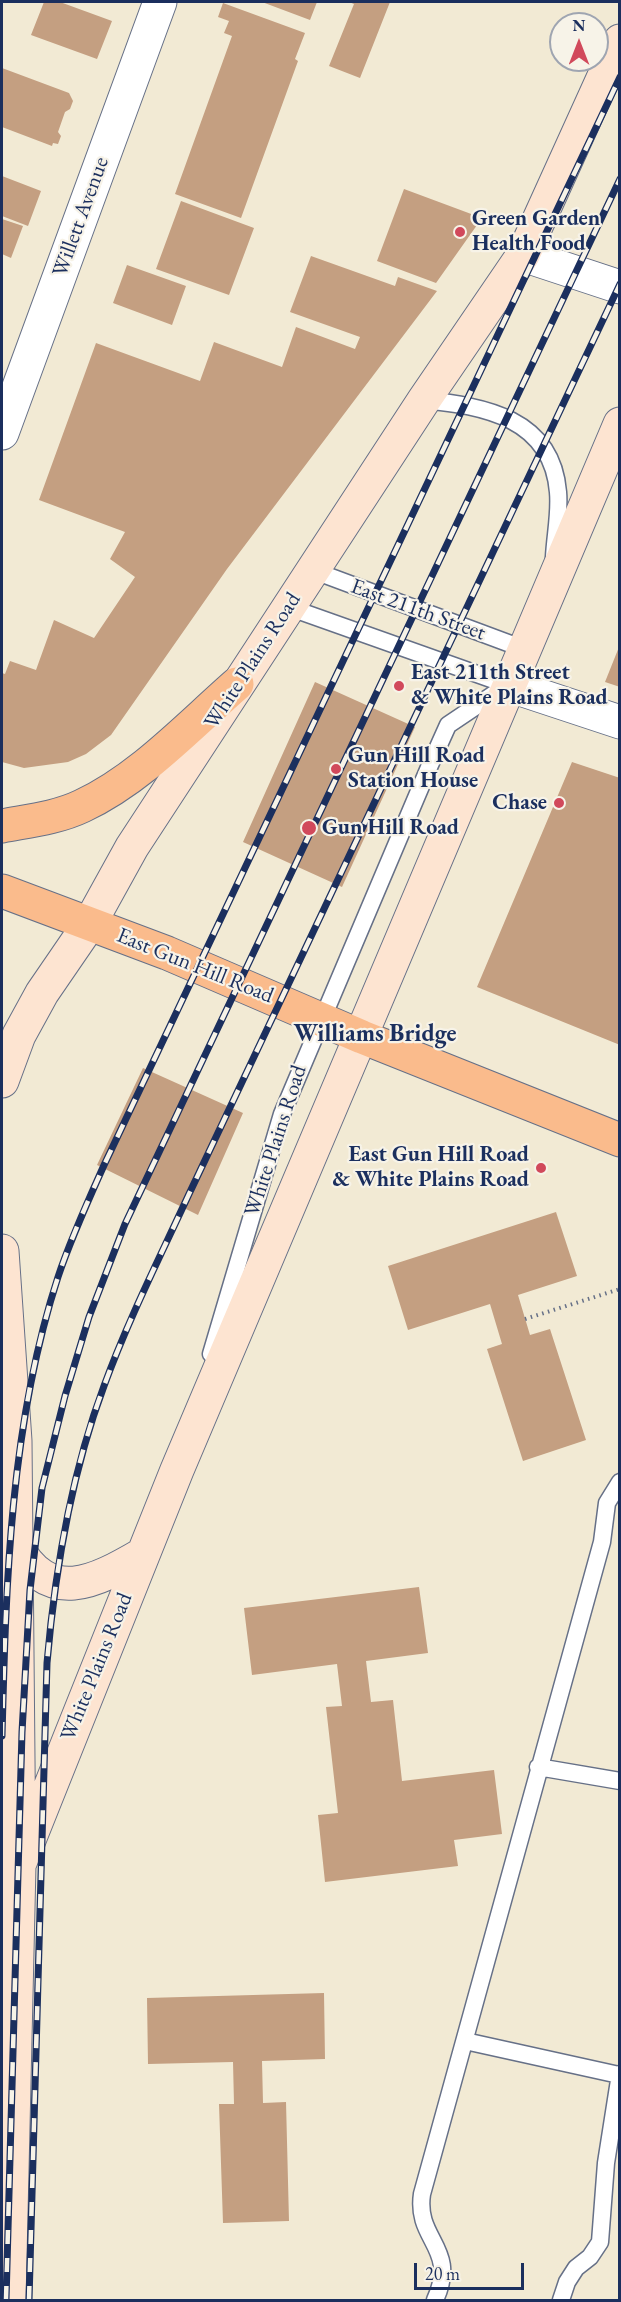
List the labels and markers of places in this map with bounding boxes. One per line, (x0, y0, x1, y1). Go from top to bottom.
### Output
place label: Green Garden Health Food (472, 206, 600, 258)
marker: Green Garden Health Food (453, 225, 467, 239)
place label: East 211th Street & White Plains Road (411, 660, 608, 712)
marker: East 211th Street & White Plains Road (392, 679, 406, 693)
place label: Gun Hill Road Station House (348, 743, 485, 794)
marker: Gun Hill Road Station House (329, 762, 343, 776)
place label: Chase (492, 790, 547, 816)
marker: Chase (552, 796, 566, 810)
place label: Gun Hill Road (322, 815, 459, 841)
marker: Gun Hill Road (300, 819, 318, 837)
place label: East Gun Hill Road & White Plains Road (332, 1142, 529, 1194)
marker: East Gun Hill Road & White Plains Road (534, 1161, 548, 1175)

